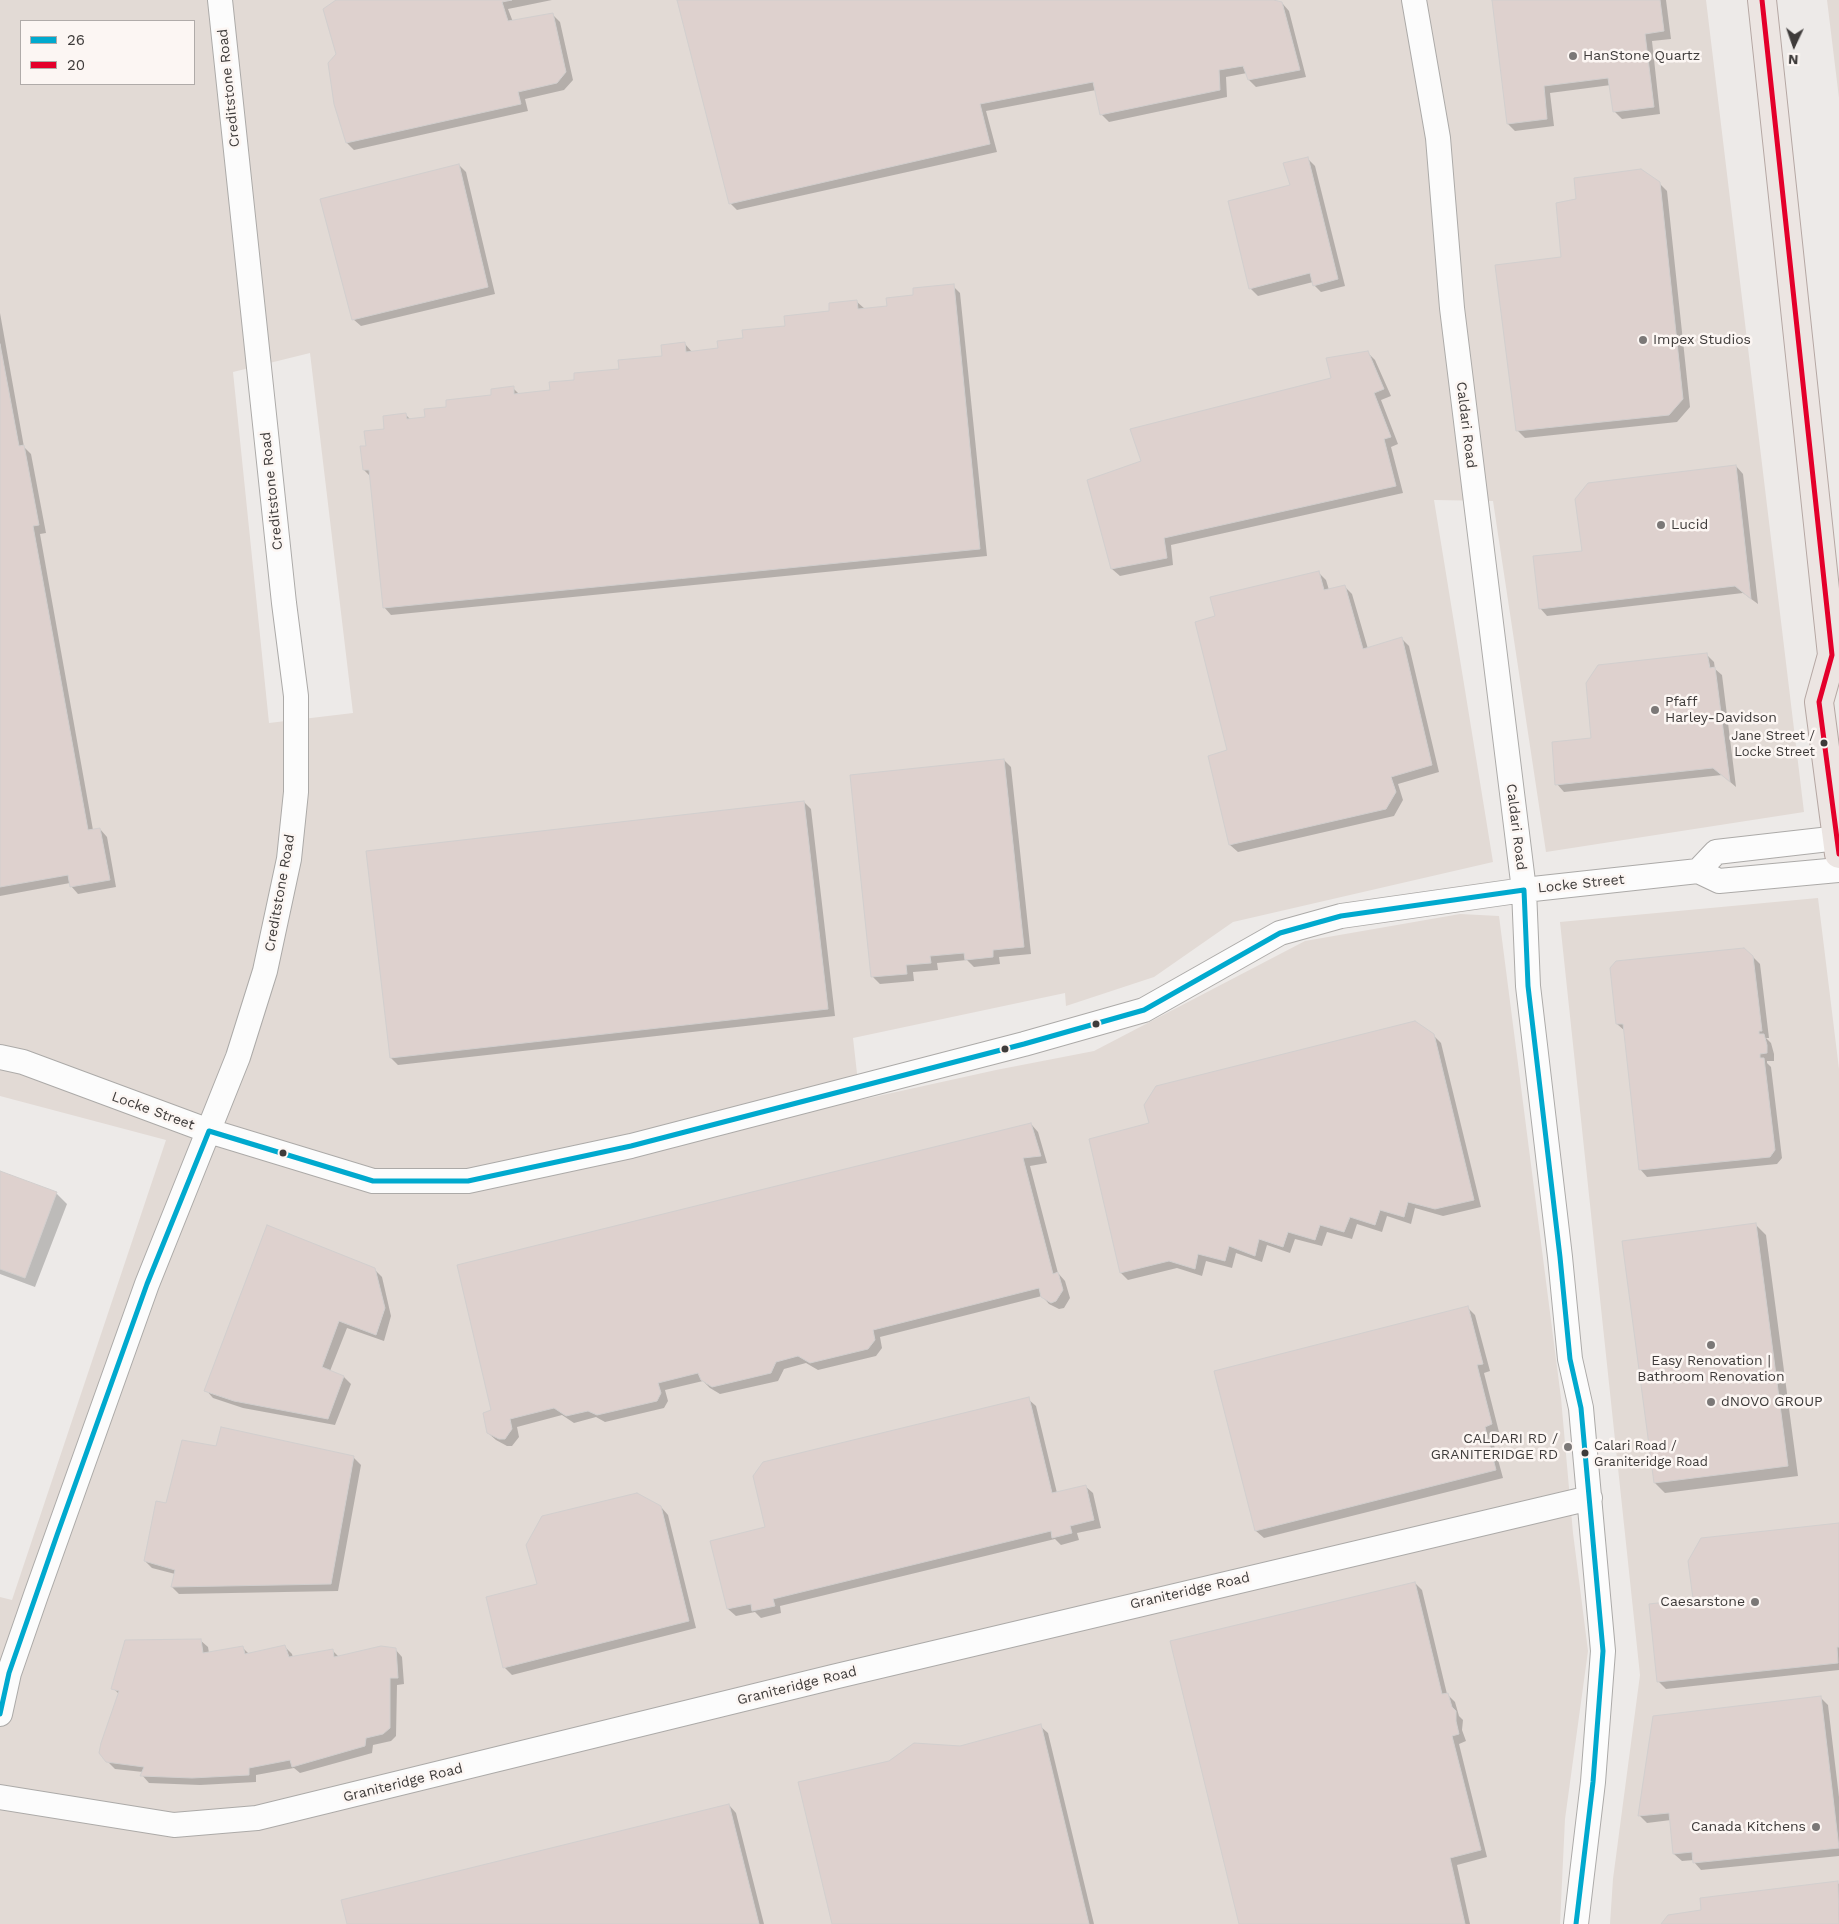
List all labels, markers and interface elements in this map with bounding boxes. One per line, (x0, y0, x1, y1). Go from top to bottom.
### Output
legend (20, 20, 195, 85)
north arrow (1769, 20, 1819, 70)
street label: Creditstone Road (214, 28, 244, 148)
text: 26 (67, 31, 85, 49)
place label: HanStone Quartz (1583, 48, 1700, 64)
marker: HanStone Quartz (1567, 50, 1579, 62)
text: N (1788, 52, 1799, 68)
text: 20 (67, 56, 85, 74)
place label: Impex Studios (1653, 332, 1751, 348)
marker: Impex Studios (1637, 334, 1649, 346)
street label: Caldari Road (1452, 381, 1480, 469)
street label: Creditstone Road (257, 431, 287, 551)
place label: Lucid (1671, 517, 1708, 533)
marker: Lucid (1655, 519, 1667, 531)
place label: Pfaff Harley-Davidson (1665, 694, 1777, 726)
marker: Pfaff Harley-Davidson (1649, 704, 1661, 716)
place label: Jane Street / Locke Street (1731, 728, 1815, 759)
marker: Jane Street / Locke Street (1819, 738, 1829, 748)
street label: Caldari Road (1502, 783, 1530, 871)
street label: Creditstone Road (261, 833, 299, 953)
street label: Locke Street (1537, 871, 1625, 897)
unlabelled marker (1091, 1019, 1101, 1029)
unlabelled marker (1000, 1044, 1010, 1054)
street label: Locke Street (109, 1088, 197, 1134)
unlabelled marker (278, 1148, 288, 1158)
marker: Easy Renovation | Bathroom Renovation (1705, 1339, 1717, 1351)
place label: Easy Renovation | Bathroom Renovation (1637, 1353, 1785, 1385)
place label: dNOVO GROUP (1721, 1394, 1823, 1410)
marker: dNOVO GROUP (1705, 1396, 1717, 1408)
place label: CALDARI RD / GRANITERIDGE RD (1431, 1431, 1558, 1464)
place label: Calari Road / Graniteridge Road (1594, 1438, 1708, 1469)
marker: CALDARI RD / GRANITERIDGE RD (1562, 1441, 1574, 1453)
marker: Calari Road / Graniteridge Road (1580, 1448, 1590, 1458)
street label: Graniteridge Road (1128, 1569, 1252, 1613)
place label: Caesarstone (1660, 1594, 1745, 1610)
marker: Caesarstone (1749, 1596, 1761, 1608)
street label: Graniteridge Road (735, 1663, 859, 1709)
street label: Graniteridge Road (341, 1760, 465, 1806)
place label: Canada Kitchens (1691, 1819, 1806, 1835)
marker: Canada Kitchens (1810, 1821, 1822, 1833)

